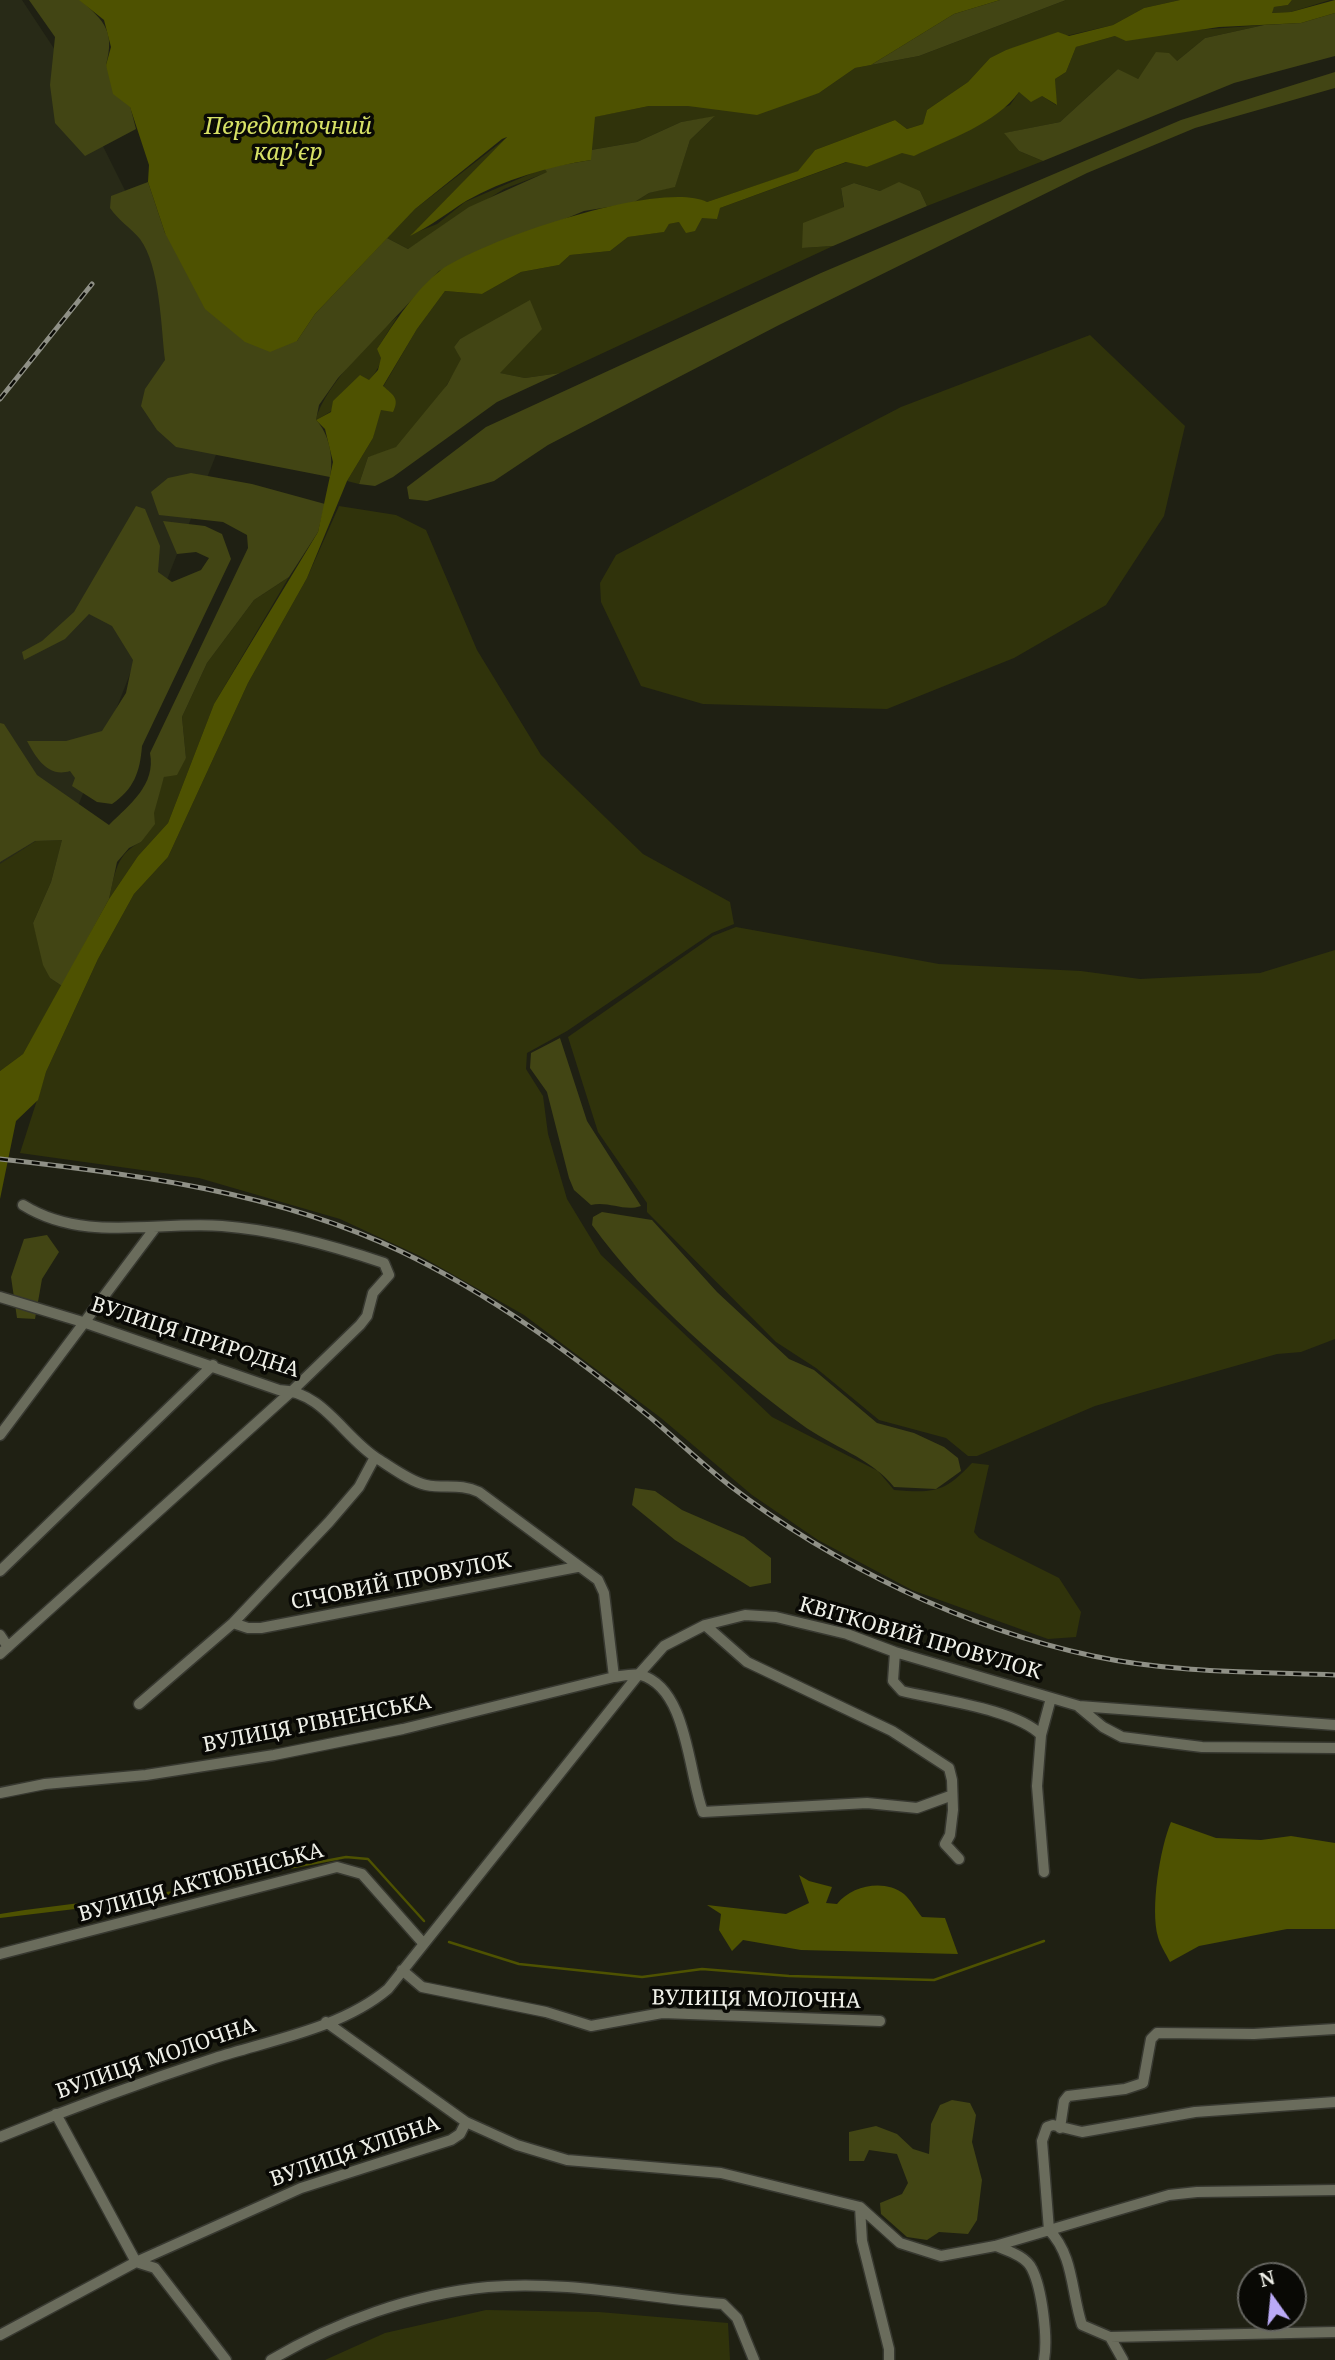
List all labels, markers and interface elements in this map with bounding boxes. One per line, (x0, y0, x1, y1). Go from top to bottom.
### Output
water label: Передаточний кар'єр (204, 113, 372, 167)
street label: ВУЛИЦЯ ПРИРОДНА (88, 1292, 302, 1384)
street label: СІЧОВИЙ ПРОВУЛОК (289, 1548, 513, 1616)
street label: КВІТКОВИЙ ПРОВУЛОК (796, 1592, 1044, 1686)
street label: ВУЛИЦЯ РІВНЕНСЬКА (201, 1689, 433, 1759)
street label: ВУЛИЦЯ АКТЮБІНСЬКА (76, 1838, 326, 1928)
street label: ВУЛИЦЯ МОЛОЧНА (651, 1986, 861, 2014)
street label: ВУЛИЦЯ МОЛОЧНА (53, 2013, 259, 2105)
street label: ВУЛИЦЯ ХЛІБНА (267, 2111, 443, 2193)
north arrow (1237, 2262, 1307, 2332)
text: N (1256, 2264, 1278, 2293)

